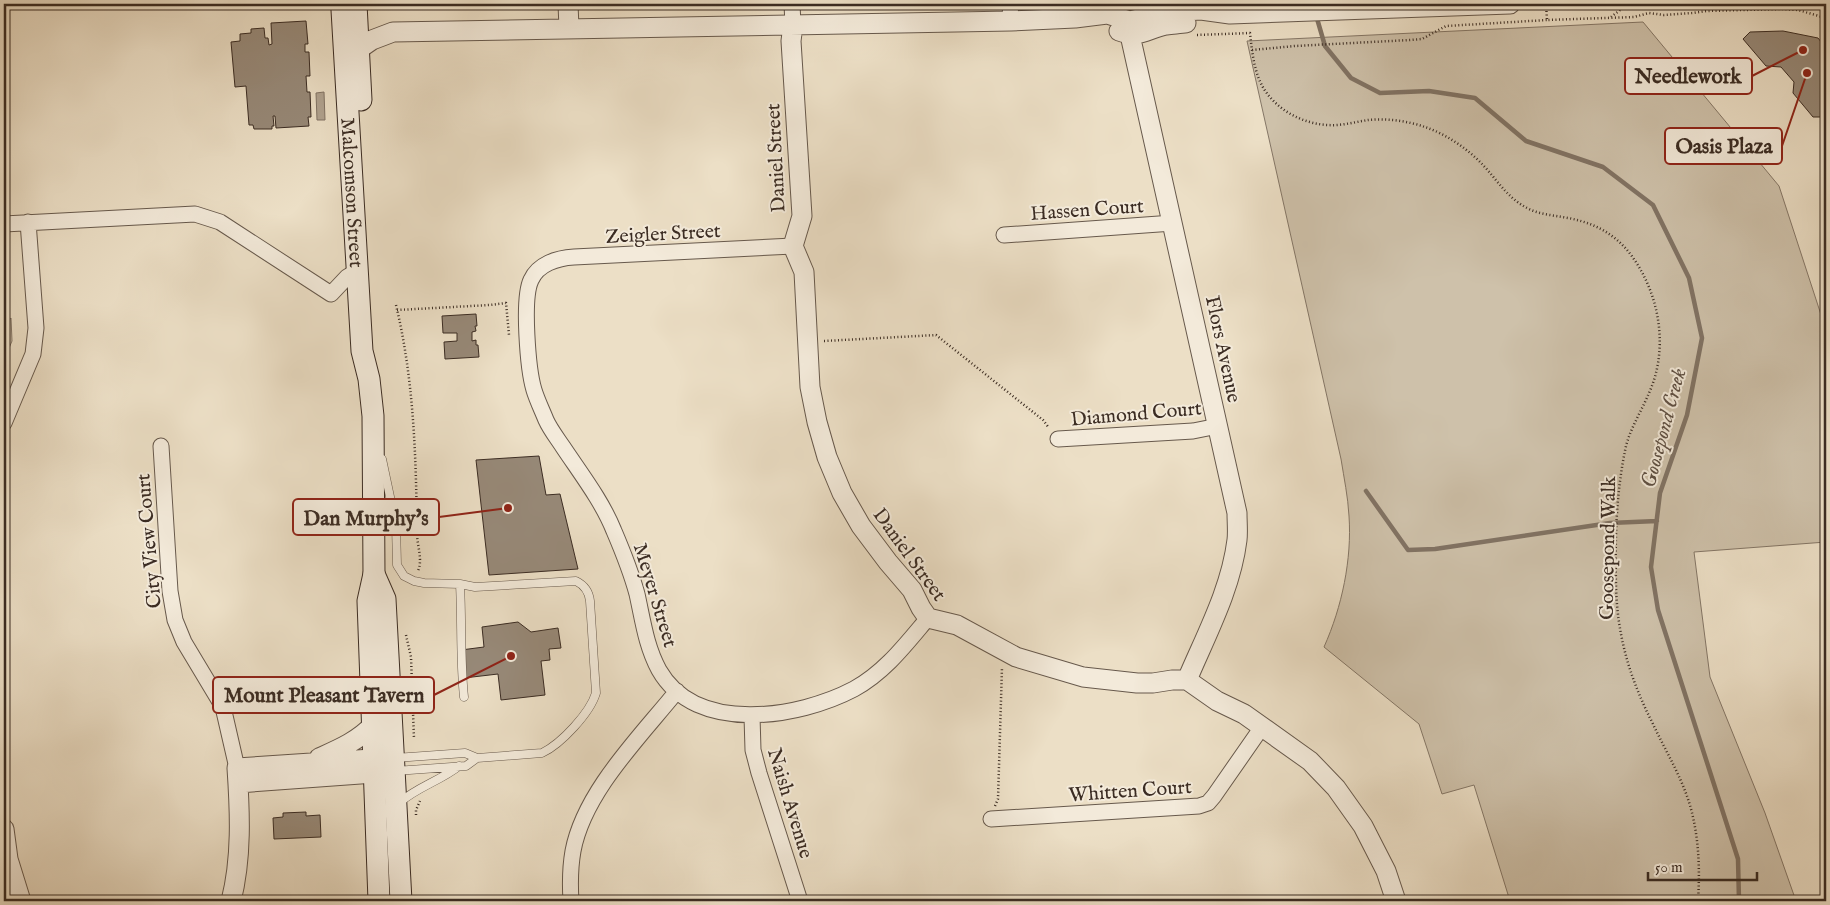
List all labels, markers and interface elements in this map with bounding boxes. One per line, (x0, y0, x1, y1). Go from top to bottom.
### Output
callout: Needlework (1625, 58, 1752, 94)
text: Needlework (1633, 64, 1742, 91)
street label: Daniel Street (761, 103, 792, 213)
street label: Malcomson Street (334, 117, 368, 269)
callout: Oasis Plaza (1665, 128, 1782, 164)
text: Oasis Plaza (1675, 134, 1774, 161)
street label: Hassen Court (1030, 194, 1145, 227)
street label: Zeigler Street (605, 219, 721, 250)
street label: Flors Avenue (1199, 294, 1246, 405)
water label: Goosepond Creek (1636, 365, 1693, 491)
street label: Diamond Court (1070, 396, 1203, 433)
street label: City View Court (131, 472, 168, 609)
street label: Goosepond Walk (1595, 476, 1622, 620)
callout: Dan Murphy's (293, 499, 439, 535)
street label: Daniel Street (867, 503, 951, 607)
text: Dan Murphy's (303, 506, 429, 533)
street label: Meyer Street (627, 540, 682, 651)
callout: Mount Pleasant Tavern (213, 677, 434, 713)
text: Mount Pleasant Tavern (224, 683, 424, 710)
street label: Naish Avenue (761, 745, 818, 862)
street label: Whitten Court (1068, 775, 1193, 808)
scale bar (1648, 850, 1756, 882)
text: 50 m (1655, 858, 1683, 877)

